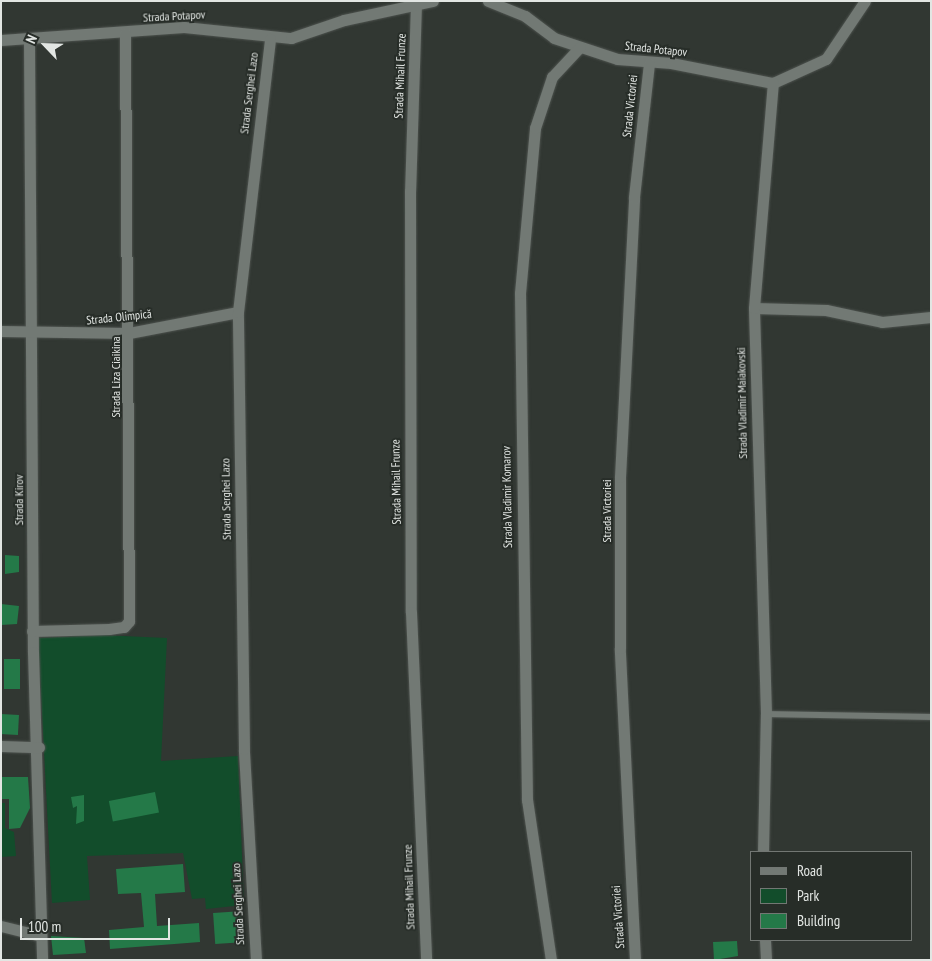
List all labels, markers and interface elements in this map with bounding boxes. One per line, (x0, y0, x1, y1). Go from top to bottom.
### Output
street label: Strada Potapov (142, 7, 206, 25)
north arrow (20, 20, 70, 70)
text: N (22, 32, 41, 46)
street label: Strada Mihail Frunze (391, 33, 409, 119)
street label: Strada Potapov (624, 39, 688, 59)
street label: Strada Serghei Lazo (237, 51, 261, 135)
street label: Strada Victoriei (620, 74, 640, 138)
street label: Strada Olimpică (86, 306, 152, 328)
street label: Strada Liza Ciaikina (109, 336, 123, 418)
street label: Strada Vladimir Maiakovski (734, 347, 750, 459)
street label: Strada Mihail Frunze (388, 439, 404, 525)
street label: Strada Vladimir Komarov (499, 446, 515, 548)
street label: Strada Serghei Lazo (218, 458, 234, 540)
street label: Strada Kirov (12, 475, 26, 525)
street label: Strada Victoriei (600, 479, 614, 543)
street label: Strada Mihail Frunze (400, 844, 418, 930)
legend (750, 851, 912, 941)
text: Road (797, 861, 823, 880)
street label: Strada Serghei Lazo (229, 863, 247, 945)
street label: Strada Victoriei (609, 885, 627, 949)
text: Park (797, 886, 819, 905)
scale bar (22, 908, 172, 940)
text: Building (797, 911, 840, 930)
text: 100 m (28, 917, 61, 936)

